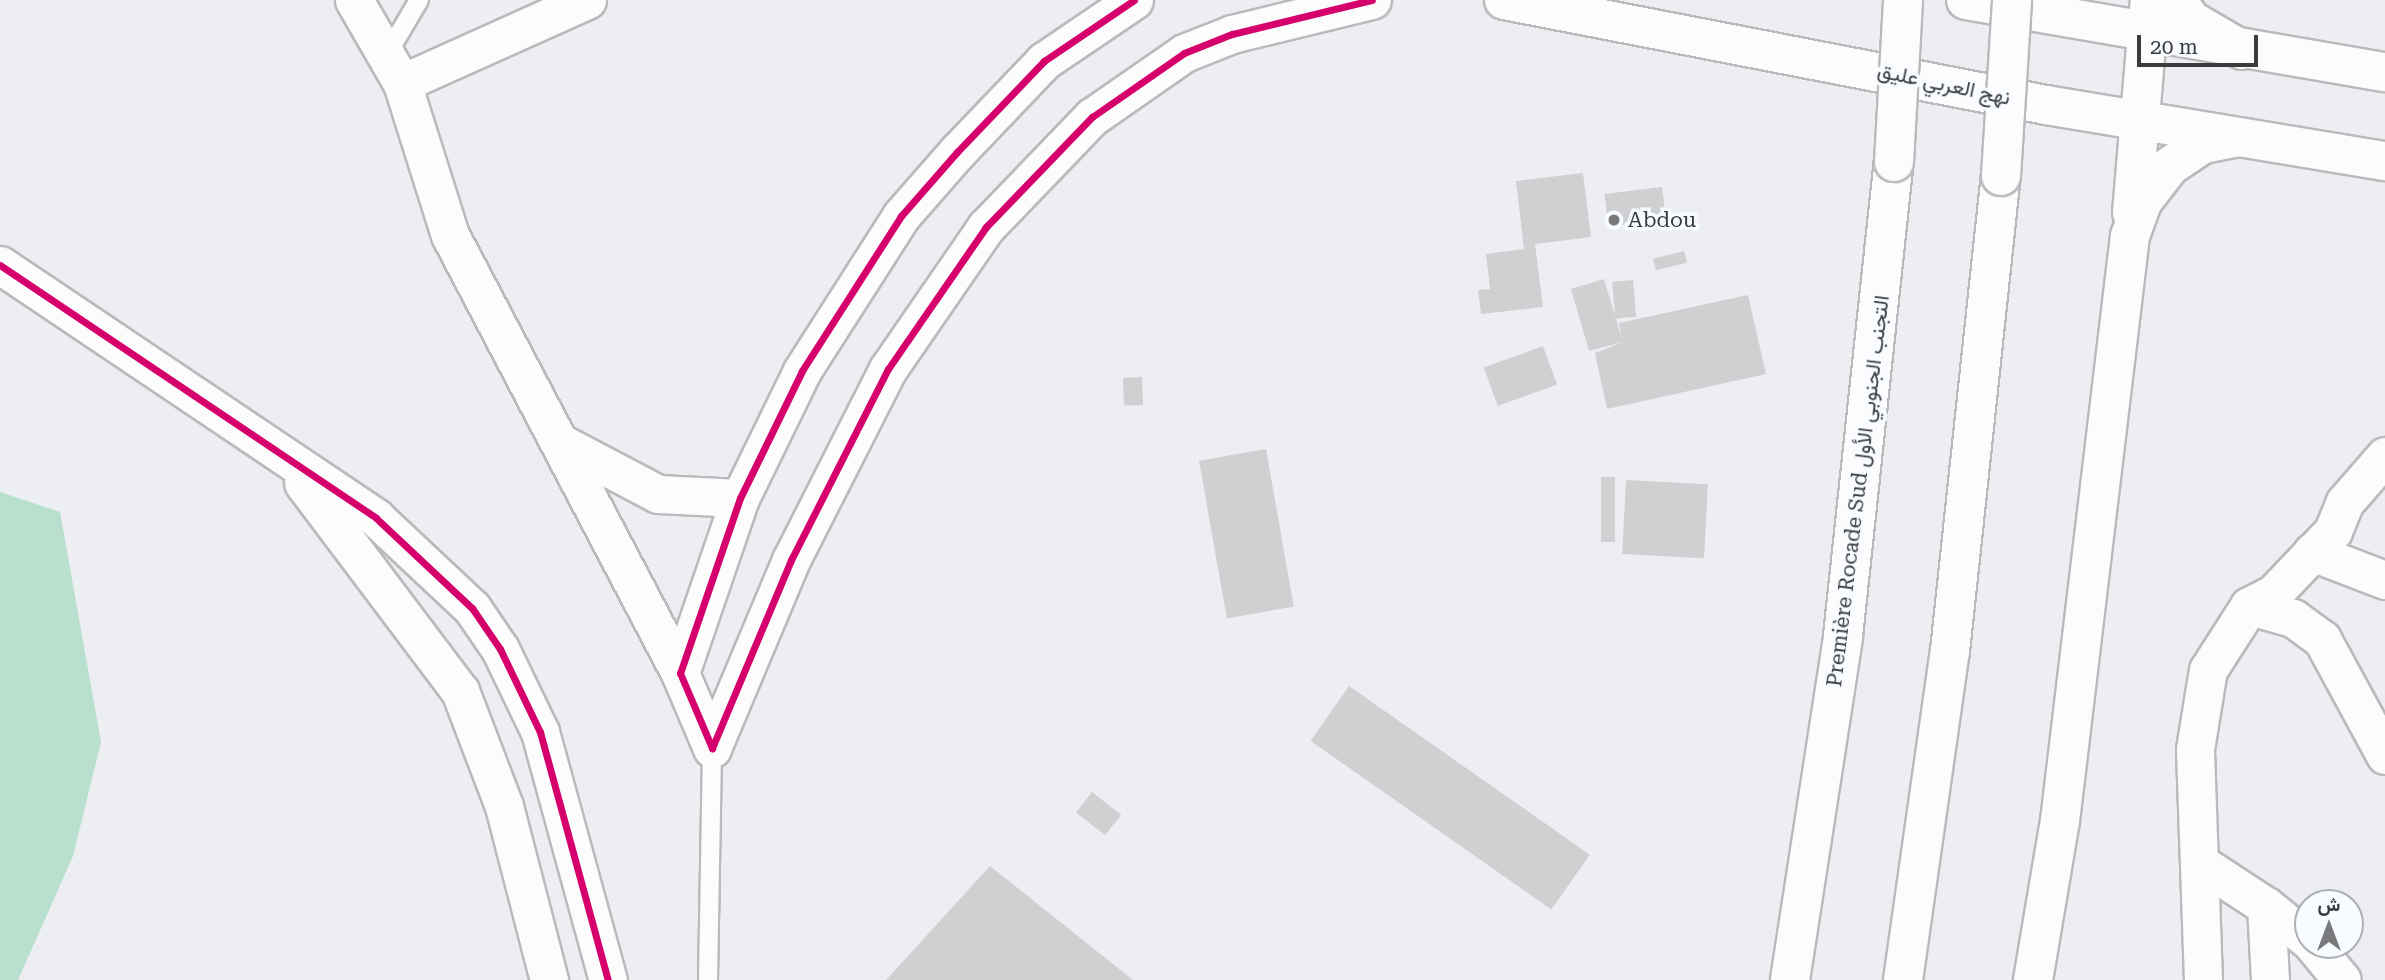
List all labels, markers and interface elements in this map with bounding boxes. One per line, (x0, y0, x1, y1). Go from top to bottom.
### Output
scale bar (2140, 21, 2261, 65)
text: 20 m (2150, 35, 2198, 59)
street label: نهج العربي عليق (1875, 58, 2013, 110)
place label: Abdou (1628, 207, 1696, 233)
marker: Abdou (1606, 212, 1622, 228)
street label: Première Rocade Sud التجنب الجنوبي الأول (1821, 294, 1895, 688)
north arrow (2294, 889, 2364, 959)
text: ش (2318, 893, 2340, 916)

